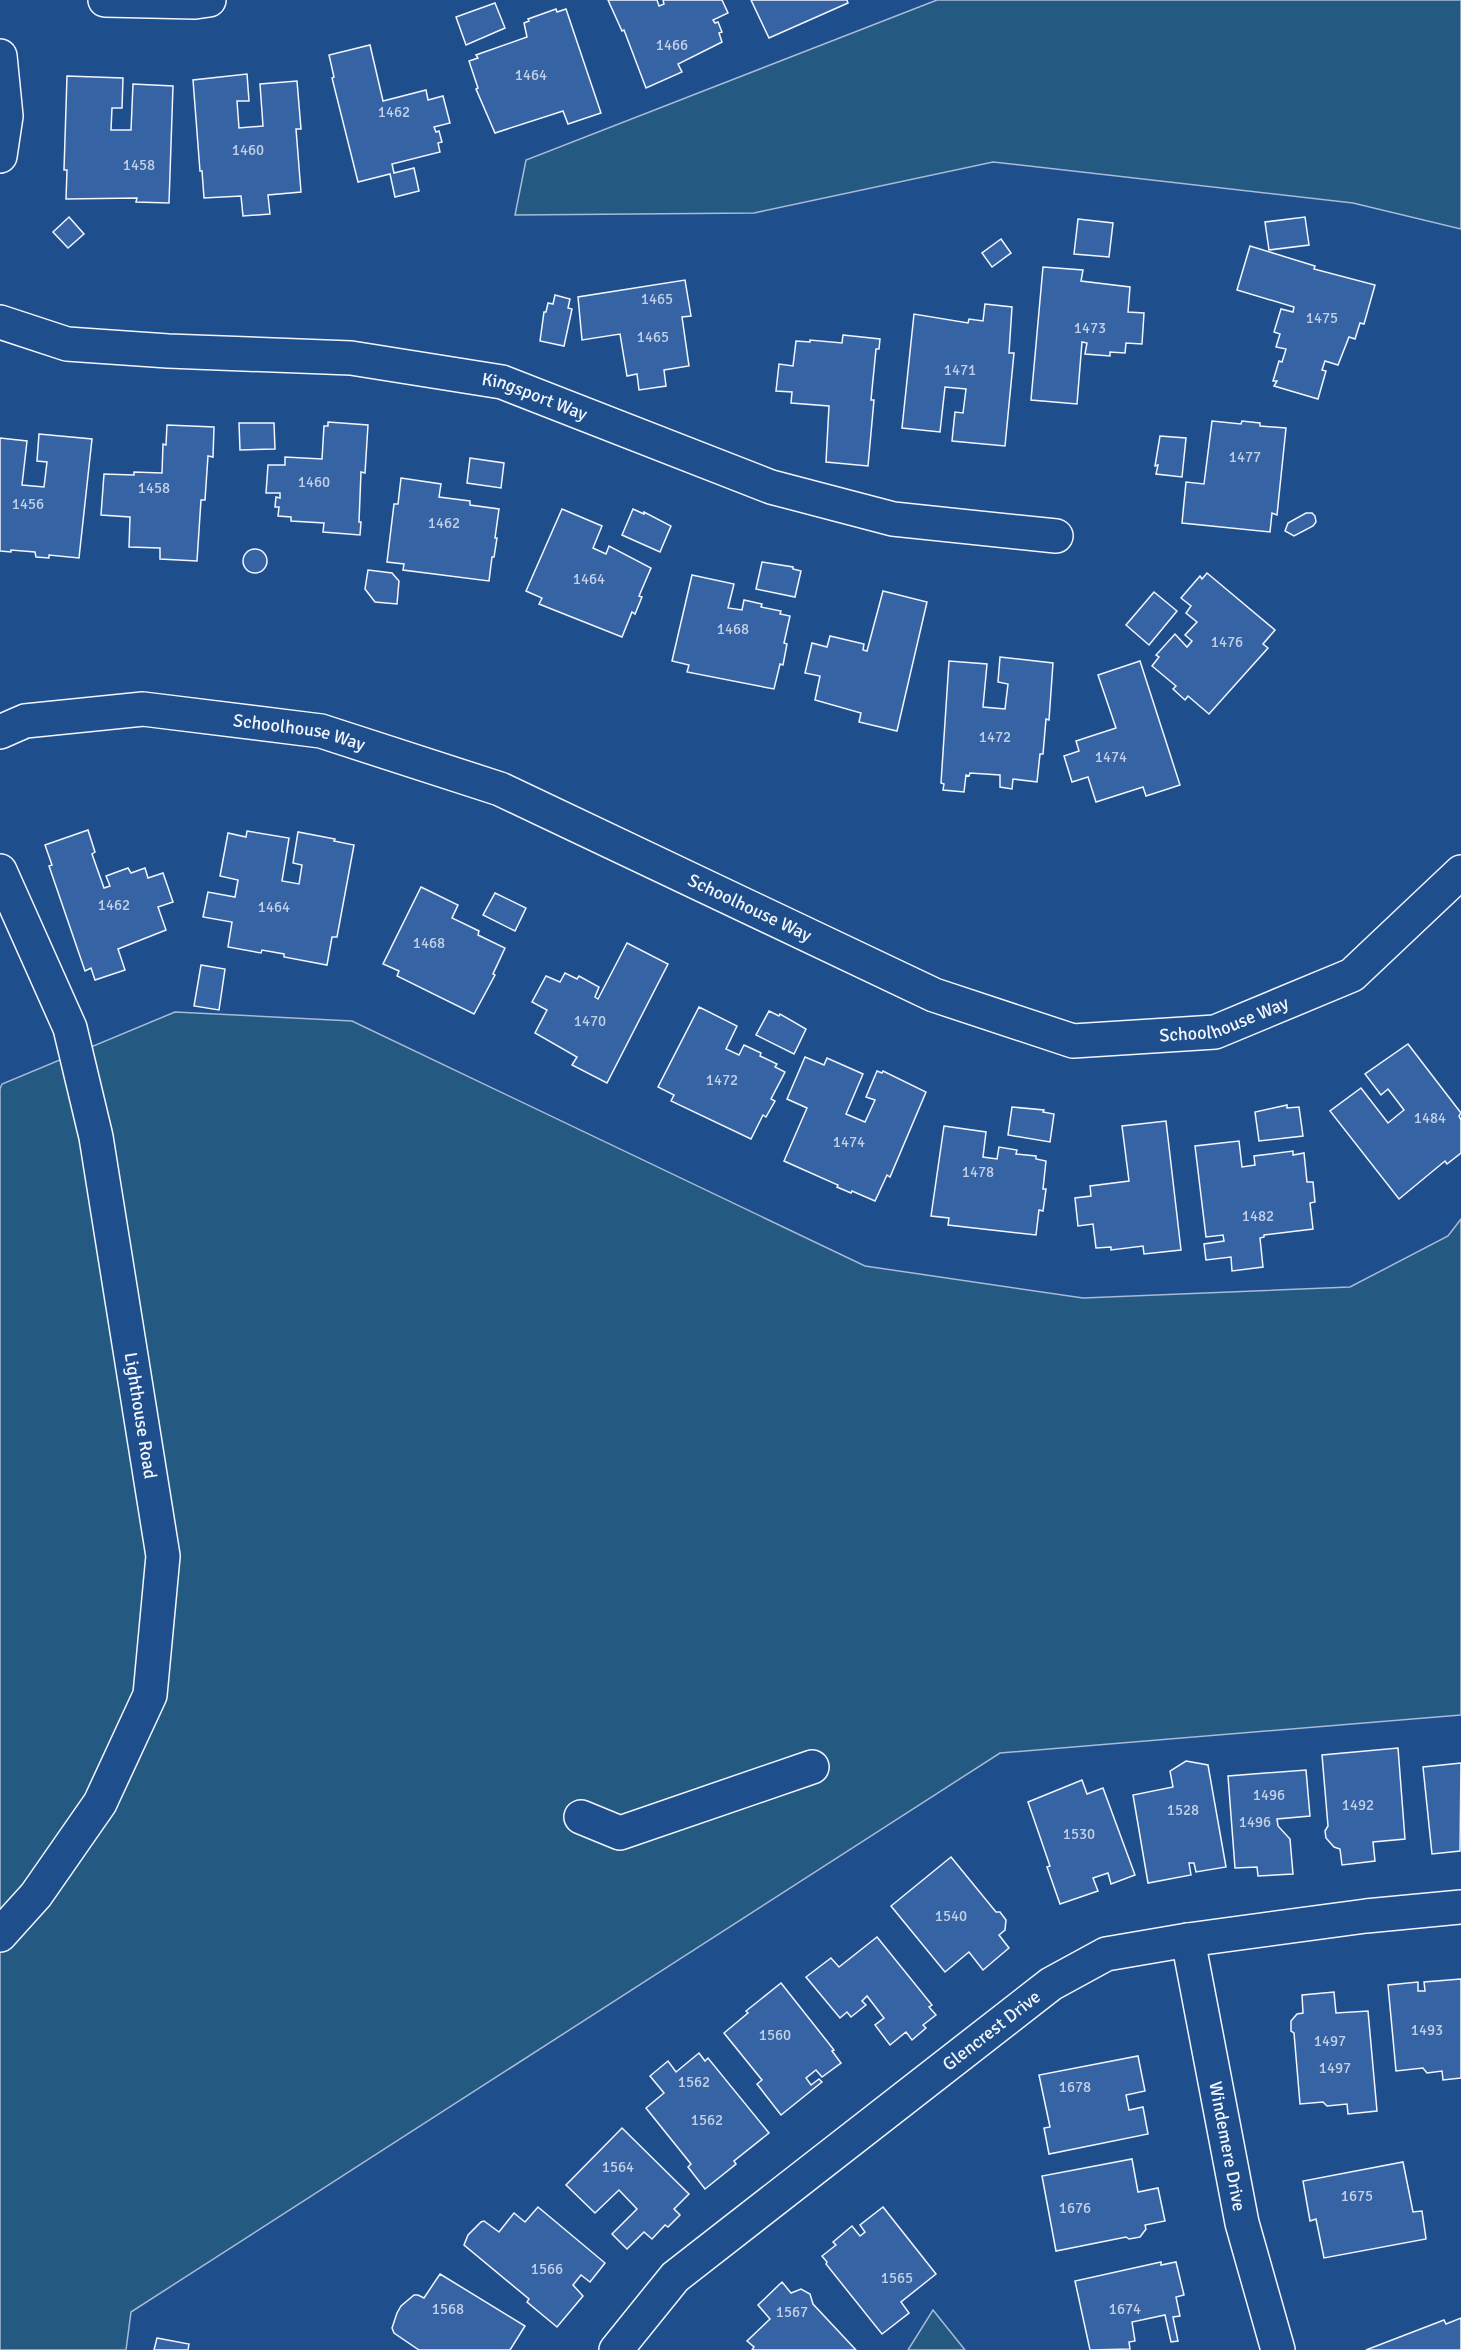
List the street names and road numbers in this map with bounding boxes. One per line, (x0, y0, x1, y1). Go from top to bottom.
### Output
street label: Kingsport Way (480, 368, 591, 425)
street label: Schoolhouse Way (232, 709, 369, 756)
street label: Schoolhouse Way (684, 869, 816, 947)
street label: Schoolhouse Way (1159, 991, 1292, 1046)
street label: Lighthouse Road (120, 1351, 162, 1480)
street label: Glencrest Drive (938, 1986, 1045, 2075)
street label: Windemere Drive (1204, 2080, 1250, 2213)

